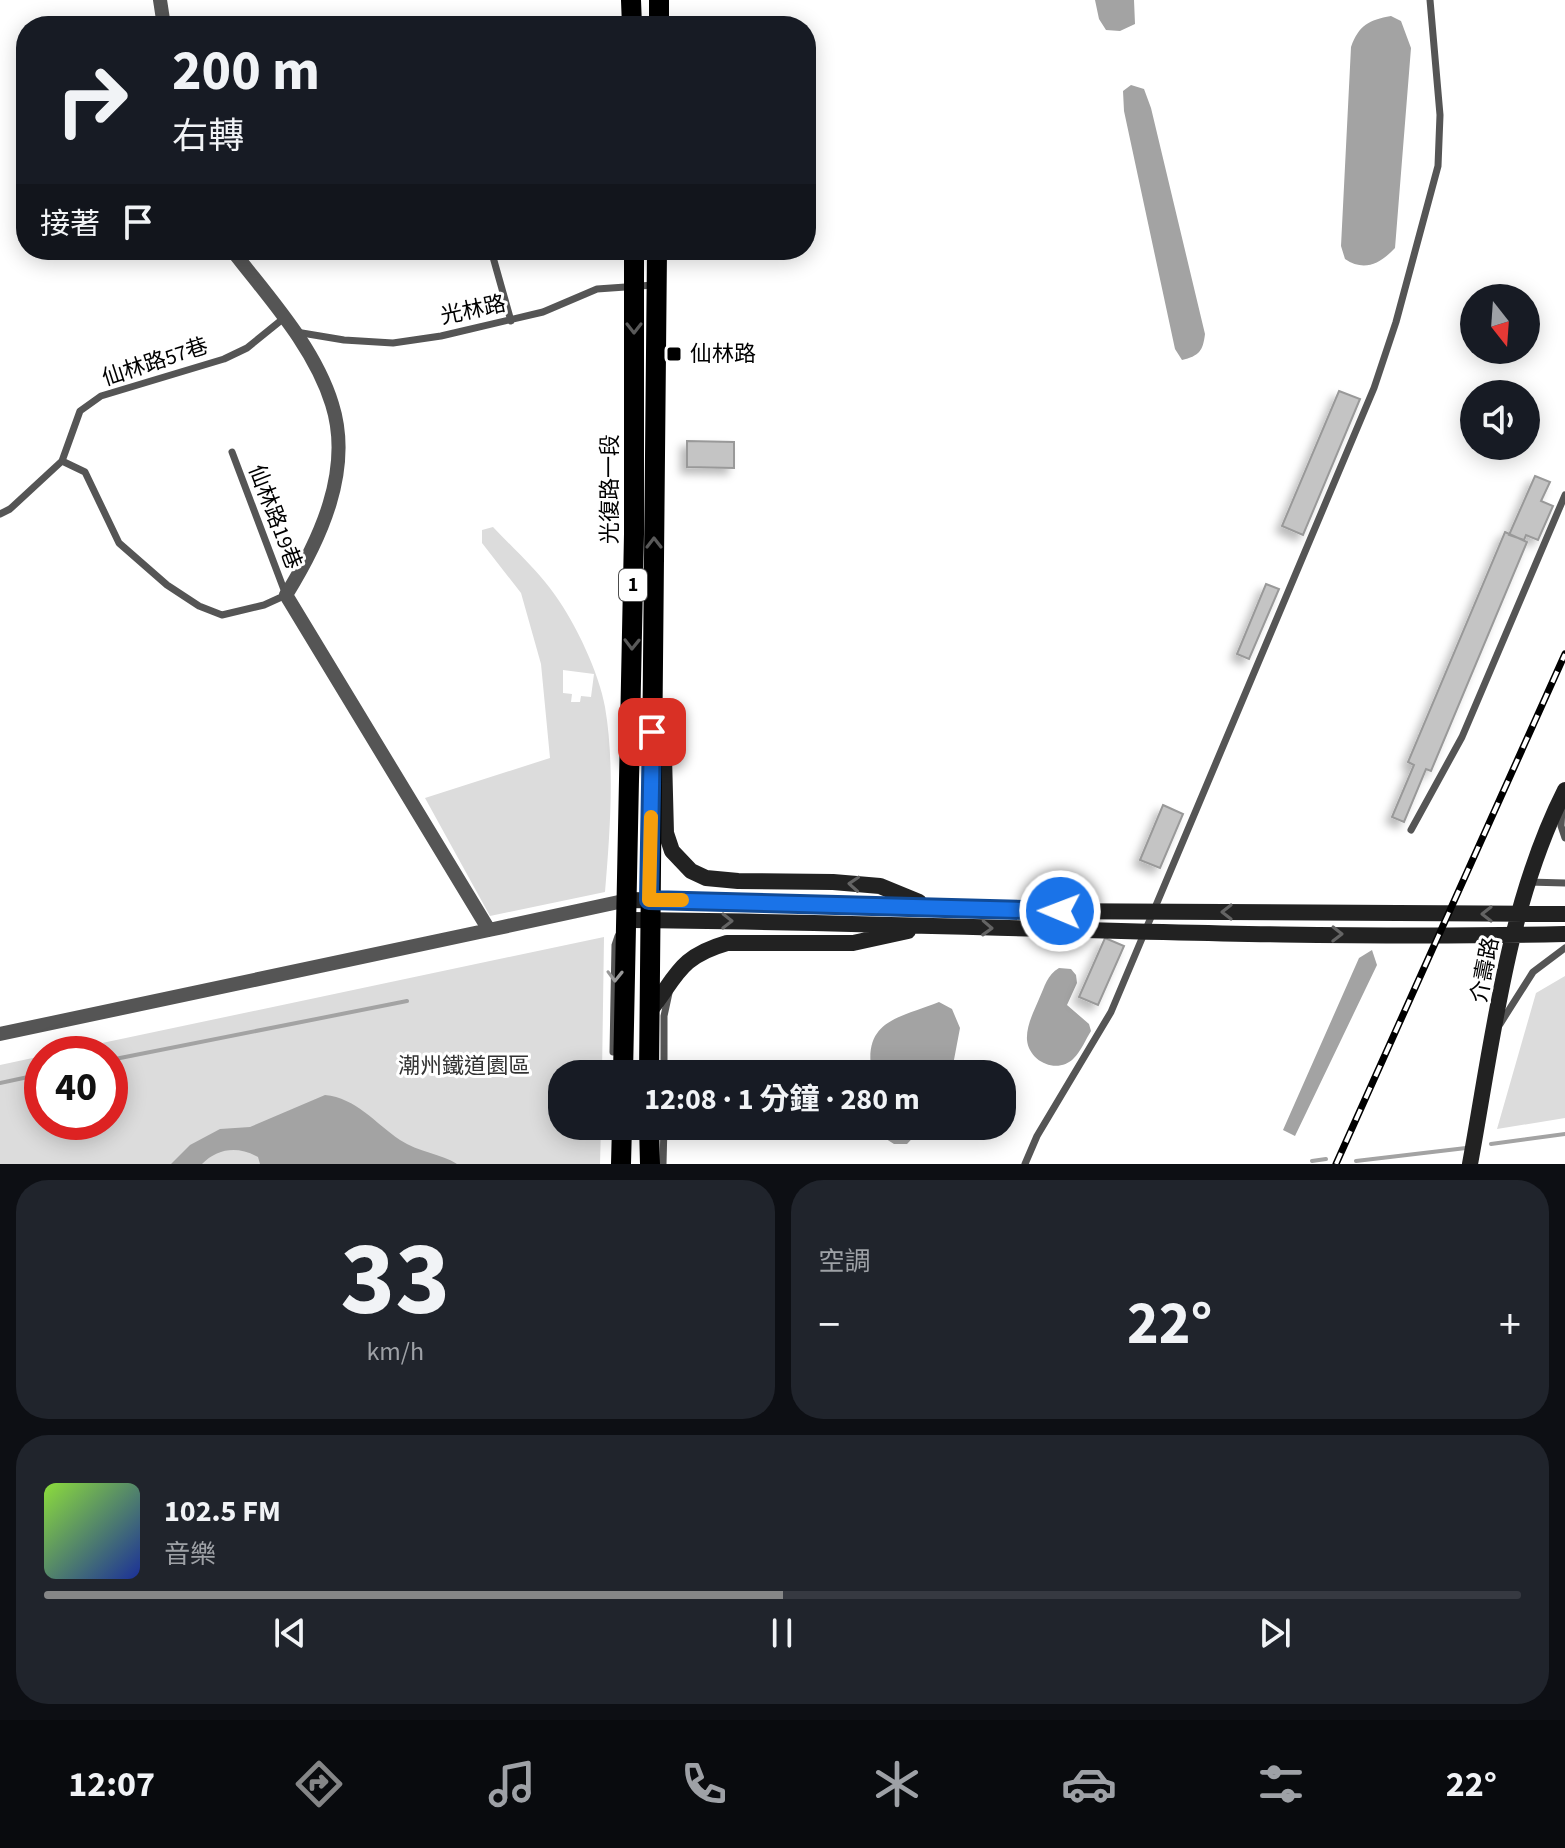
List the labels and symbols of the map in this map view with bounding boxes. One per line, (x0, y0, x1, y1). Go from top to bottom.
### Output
north arrow (1460, 284, 1540, 364)
street label: 光林路 (437, 287, 509, 333)
one-way arrow (625, 322, 643, 335)
street label: 仙林路57巷 (98, 330, 212, 394)
place label: 仙林路 (690, 338, 756, 370)
marker: 仙林路 (665, 345, 683, 363)
street label: 光復路一段 (594, 434, 626, 544)
street label: 仙林路19巷 (240, 460, 310, 574)
one-way arrow (645, 536, 663, 549)
road number: 1 (619, 569, 647, 601)
one-way arrow (623, 638, 641, 651)
pin (618, 698, 686, 766)
position arrow (1018, 869, 1102, 953)
one-way arrow (847, 875, 860, 892)
one-way arrow (1220, 903, 1233, 921)
one-way arrow (1480, 905, 1493, 923)
one-way arrow (721, 912, 734, 930)
one-way arrow (981, 920, 994, 937)
one-way arrow (1331, 925, 1344, 942)
street label: 介壽路 (1463, 935, 1507, 1005)
one-way arrow (606, 970, 623, 983)
speed limit sign: 40 (24, 1036, 128, 1140)
park label: 潮州鐵道園區 (398, 1050, 530, 1082)

